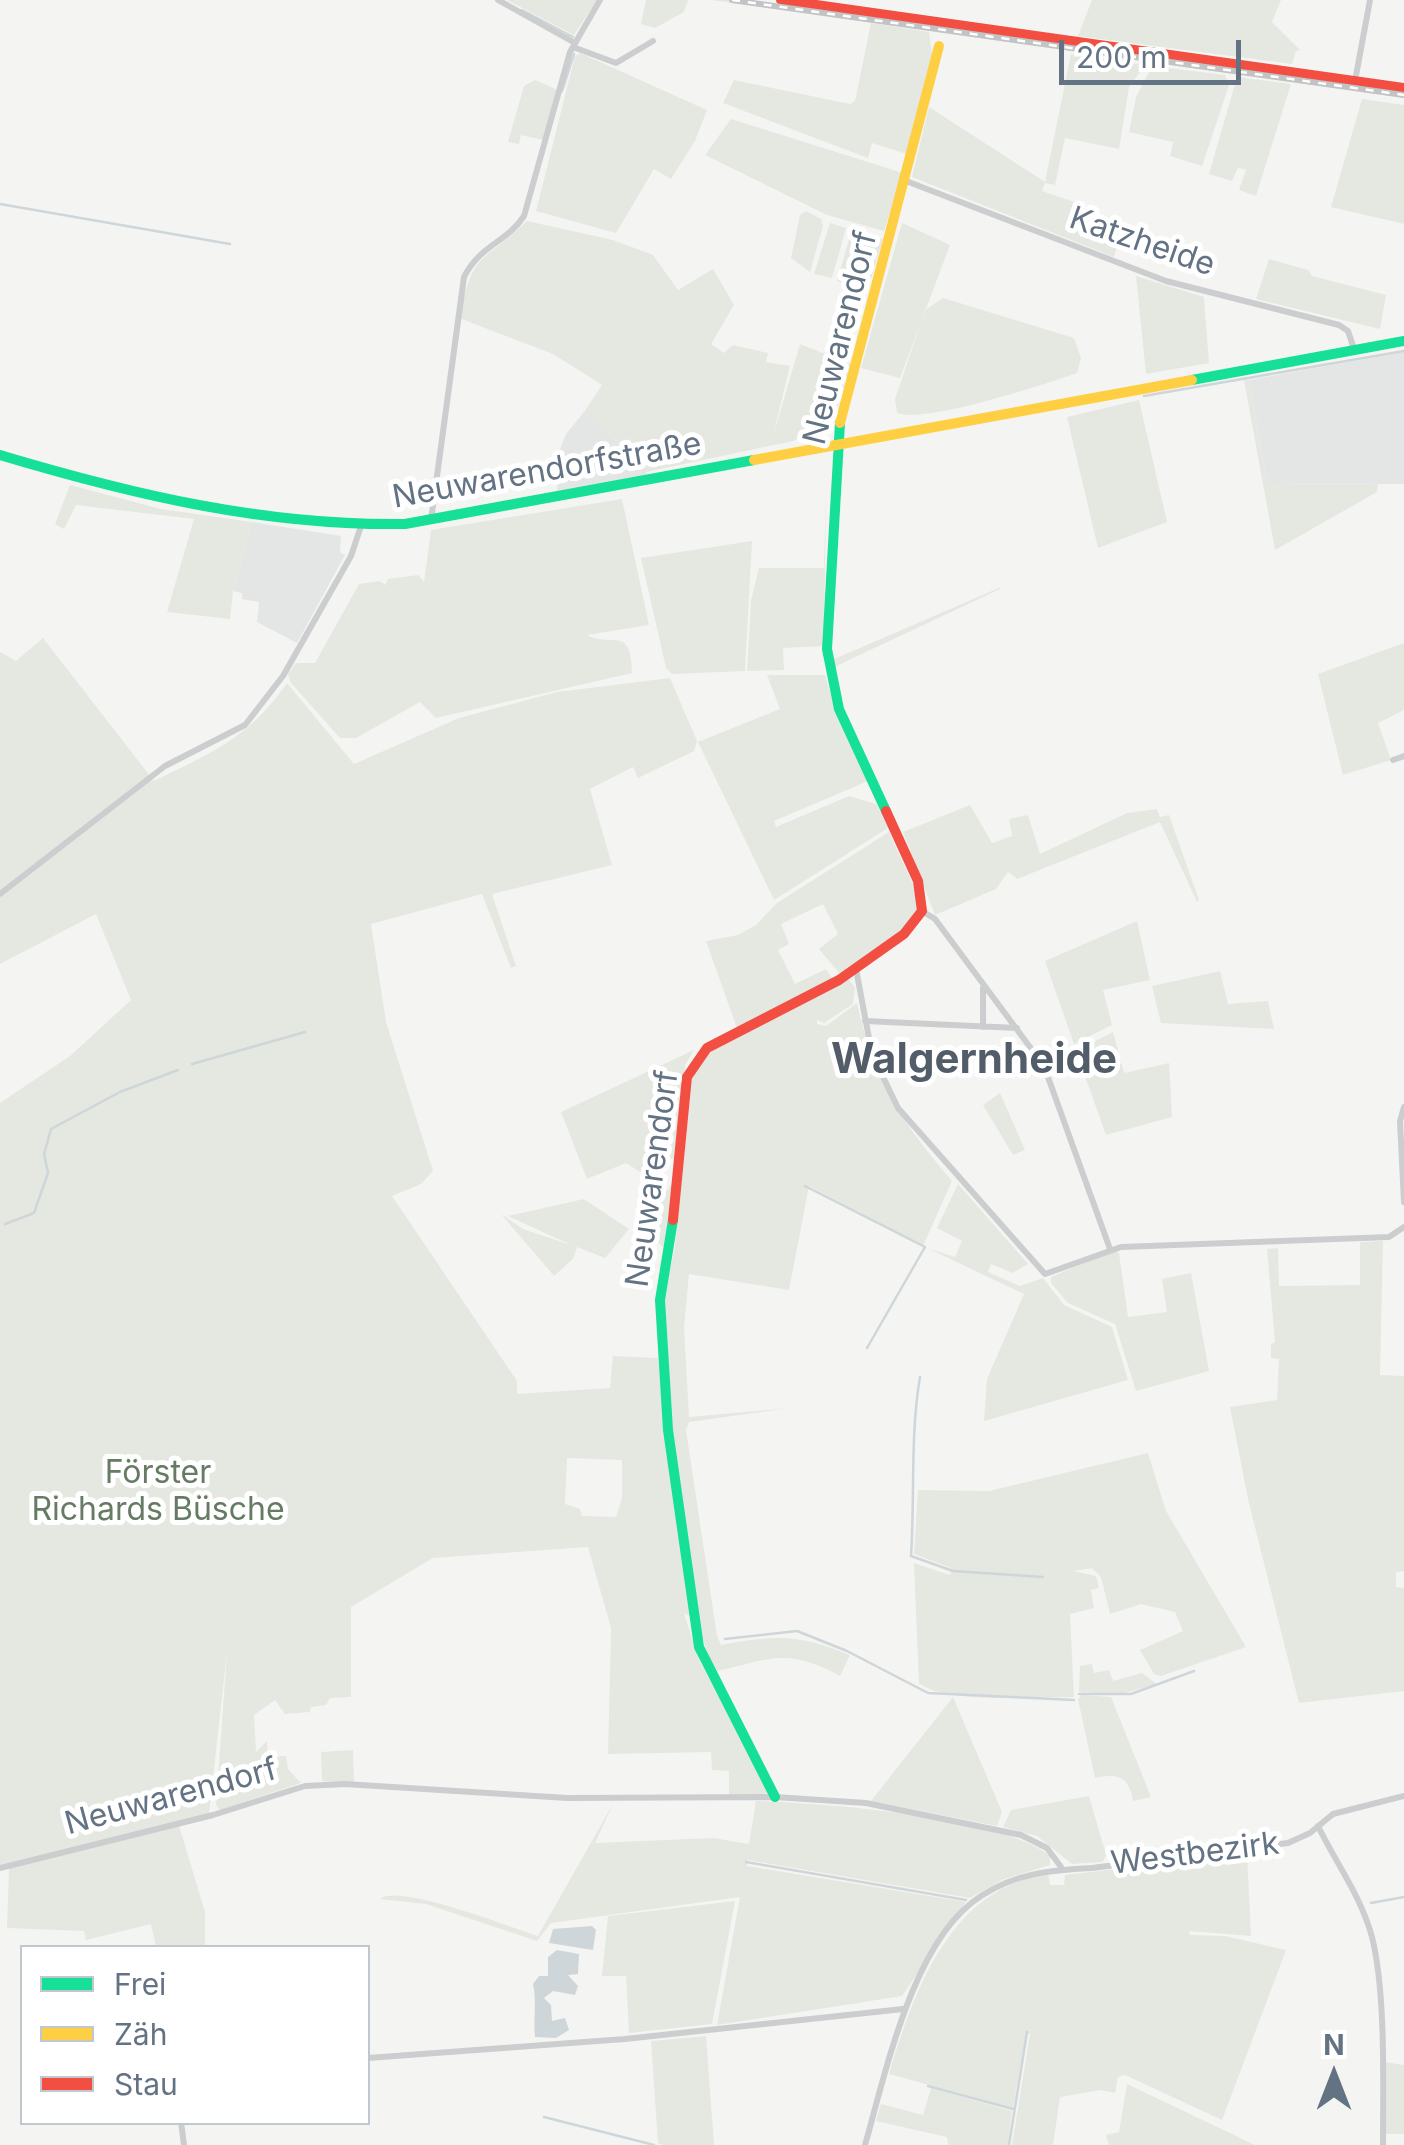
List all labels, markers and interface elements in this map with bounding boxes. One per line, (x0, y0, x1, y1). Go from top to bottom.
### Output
scale bar (1064, 20, 1246, 82)
text: 200 m (1076, 39, 1167, 75)
street label: Katzheide (1064, 199, 1220, 285)
street label: Neuwarendorf (796, 228, 886, 448)
street label: Neuwarendorfstraße (389, 425, 705, 517)
district label: Walgernheide (831, 1035, 1117, 1085)
street label: Neuwarendorf (619, 1068, 687, 1290)
park label: Förster Richards Büsche (31, 1454, 285, 1529)
street label: Neuwarendorf (61, 1750, 281, 1844)
street label: Westbezirk (1109, 1825, 1281, 1883)
legend (20, 1945, 370, 2125)
text: Frei (114, 1966, 166, 2002)
text: Zäh (114, 2016, 167, 2052)
north arrow (1284, 2025, 1384, 2125)
text: N (1323, 2028, 1345, 2062)
text: Stau (114, 2066, 178, 2102)

